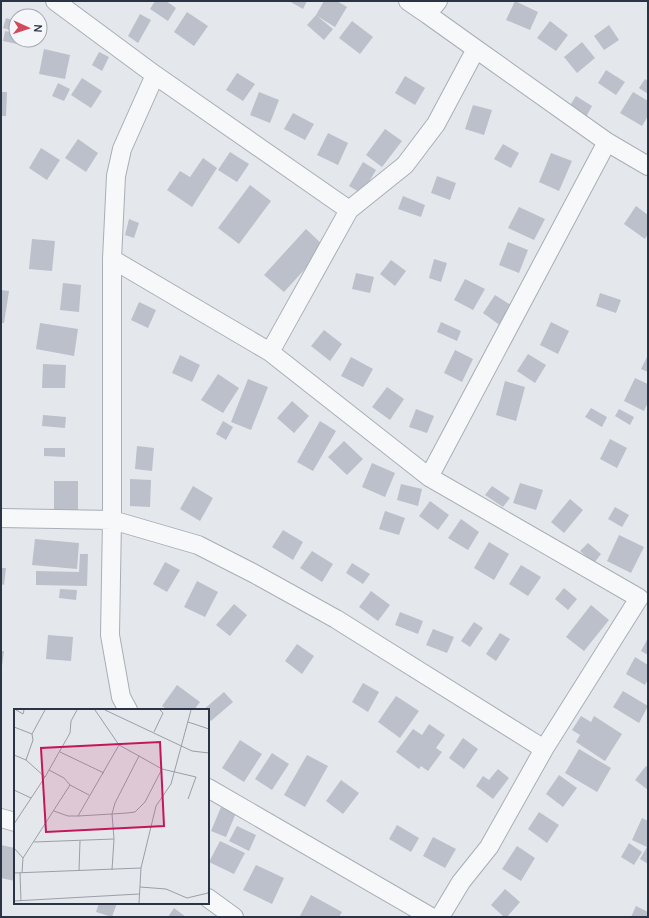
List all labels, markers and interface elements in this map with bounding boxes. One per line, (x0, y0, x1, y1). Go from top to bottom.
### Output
north arrow (8, 8, 48, 48)
text: N (31, 24, 46, 33)
inset map (14, 709, 209, 904)

